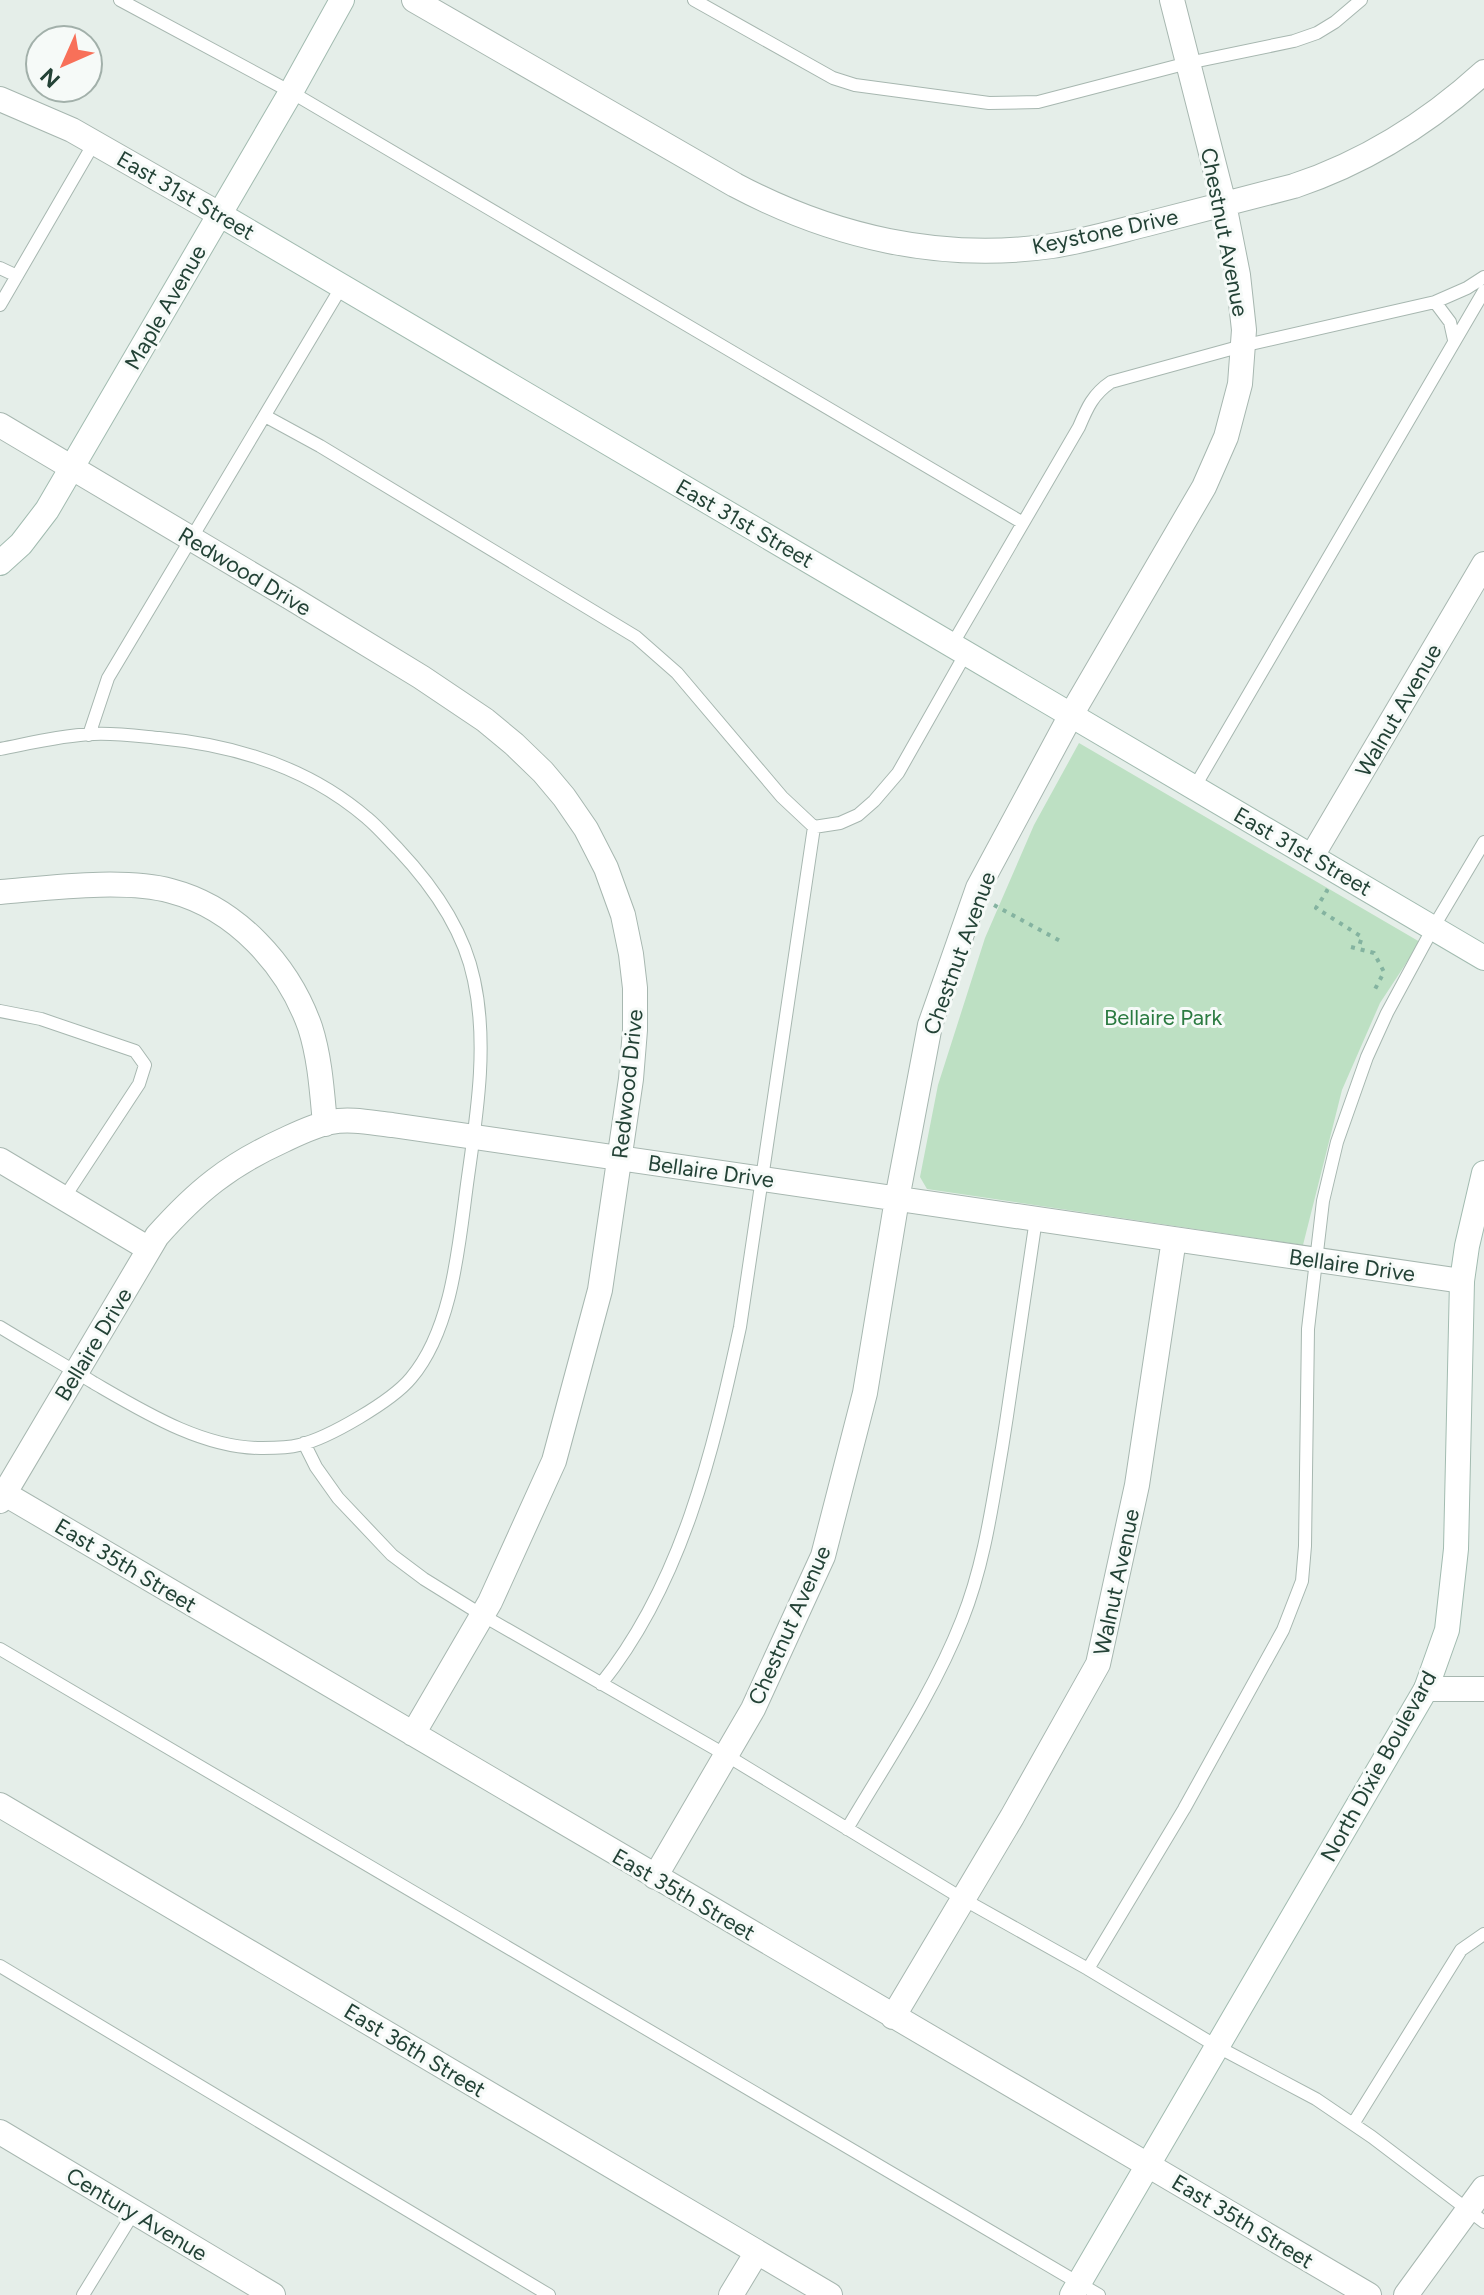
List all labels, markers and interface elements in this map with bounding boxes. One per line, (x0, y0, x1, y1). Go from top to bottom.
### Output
north arrow (24, 24, 104, 104)
text: N (35, 62, 66, 93)
street label: East 31st Street (112, 145, 260, 246)
street label: Chestnut Avenue (1195, 145, 1254, 319)
street label: Keystone Drive (1030, 203, 1180, 260)
street label: Maple Avenue (119, 240, 212, 374)
street label: East 31st Street (671, 473, 819, 574)
street label: Redwood Drive (173, 521, 316, 622)
street label: Walnut Avenue (1349, 639, 1447, 782)
street label: East 31st Street (1229, 801, 1377, 902)
street label: Chestnut Avenue (917, 868, 1001, 1038)
park label: Bellaire Park (1104, 1004, 1222, 1031)
street label: Redwood Drive (606, 1008, 649, 1160)
street label: Bellaire Drive (646, 1149, 776, 1194)
street label: Bellaire Drive (1287, 1243, 1417, 1288)
street label: Bellaire Drive (49, 1283, 138, 1406)
street label: Walnut Avenue (1088, 1506, 1145, 1658)
street label: East 35th Street (50, 1513, 201, 1618)
street label: Chestnut Avenue (742, 1541, 837, 1709)
street label: North Dixie Boulevard (1315, 1666, 1442, 1866)
street label: East 35th Street (608, 1843, 760, 1946)
street label: East 36th Street (339, 1998, 490, 2103)
street label: Century Avenue (61, 2162, 212, 2267)
street label: East 35th Street (1167, 2169, 1318, 2274)

